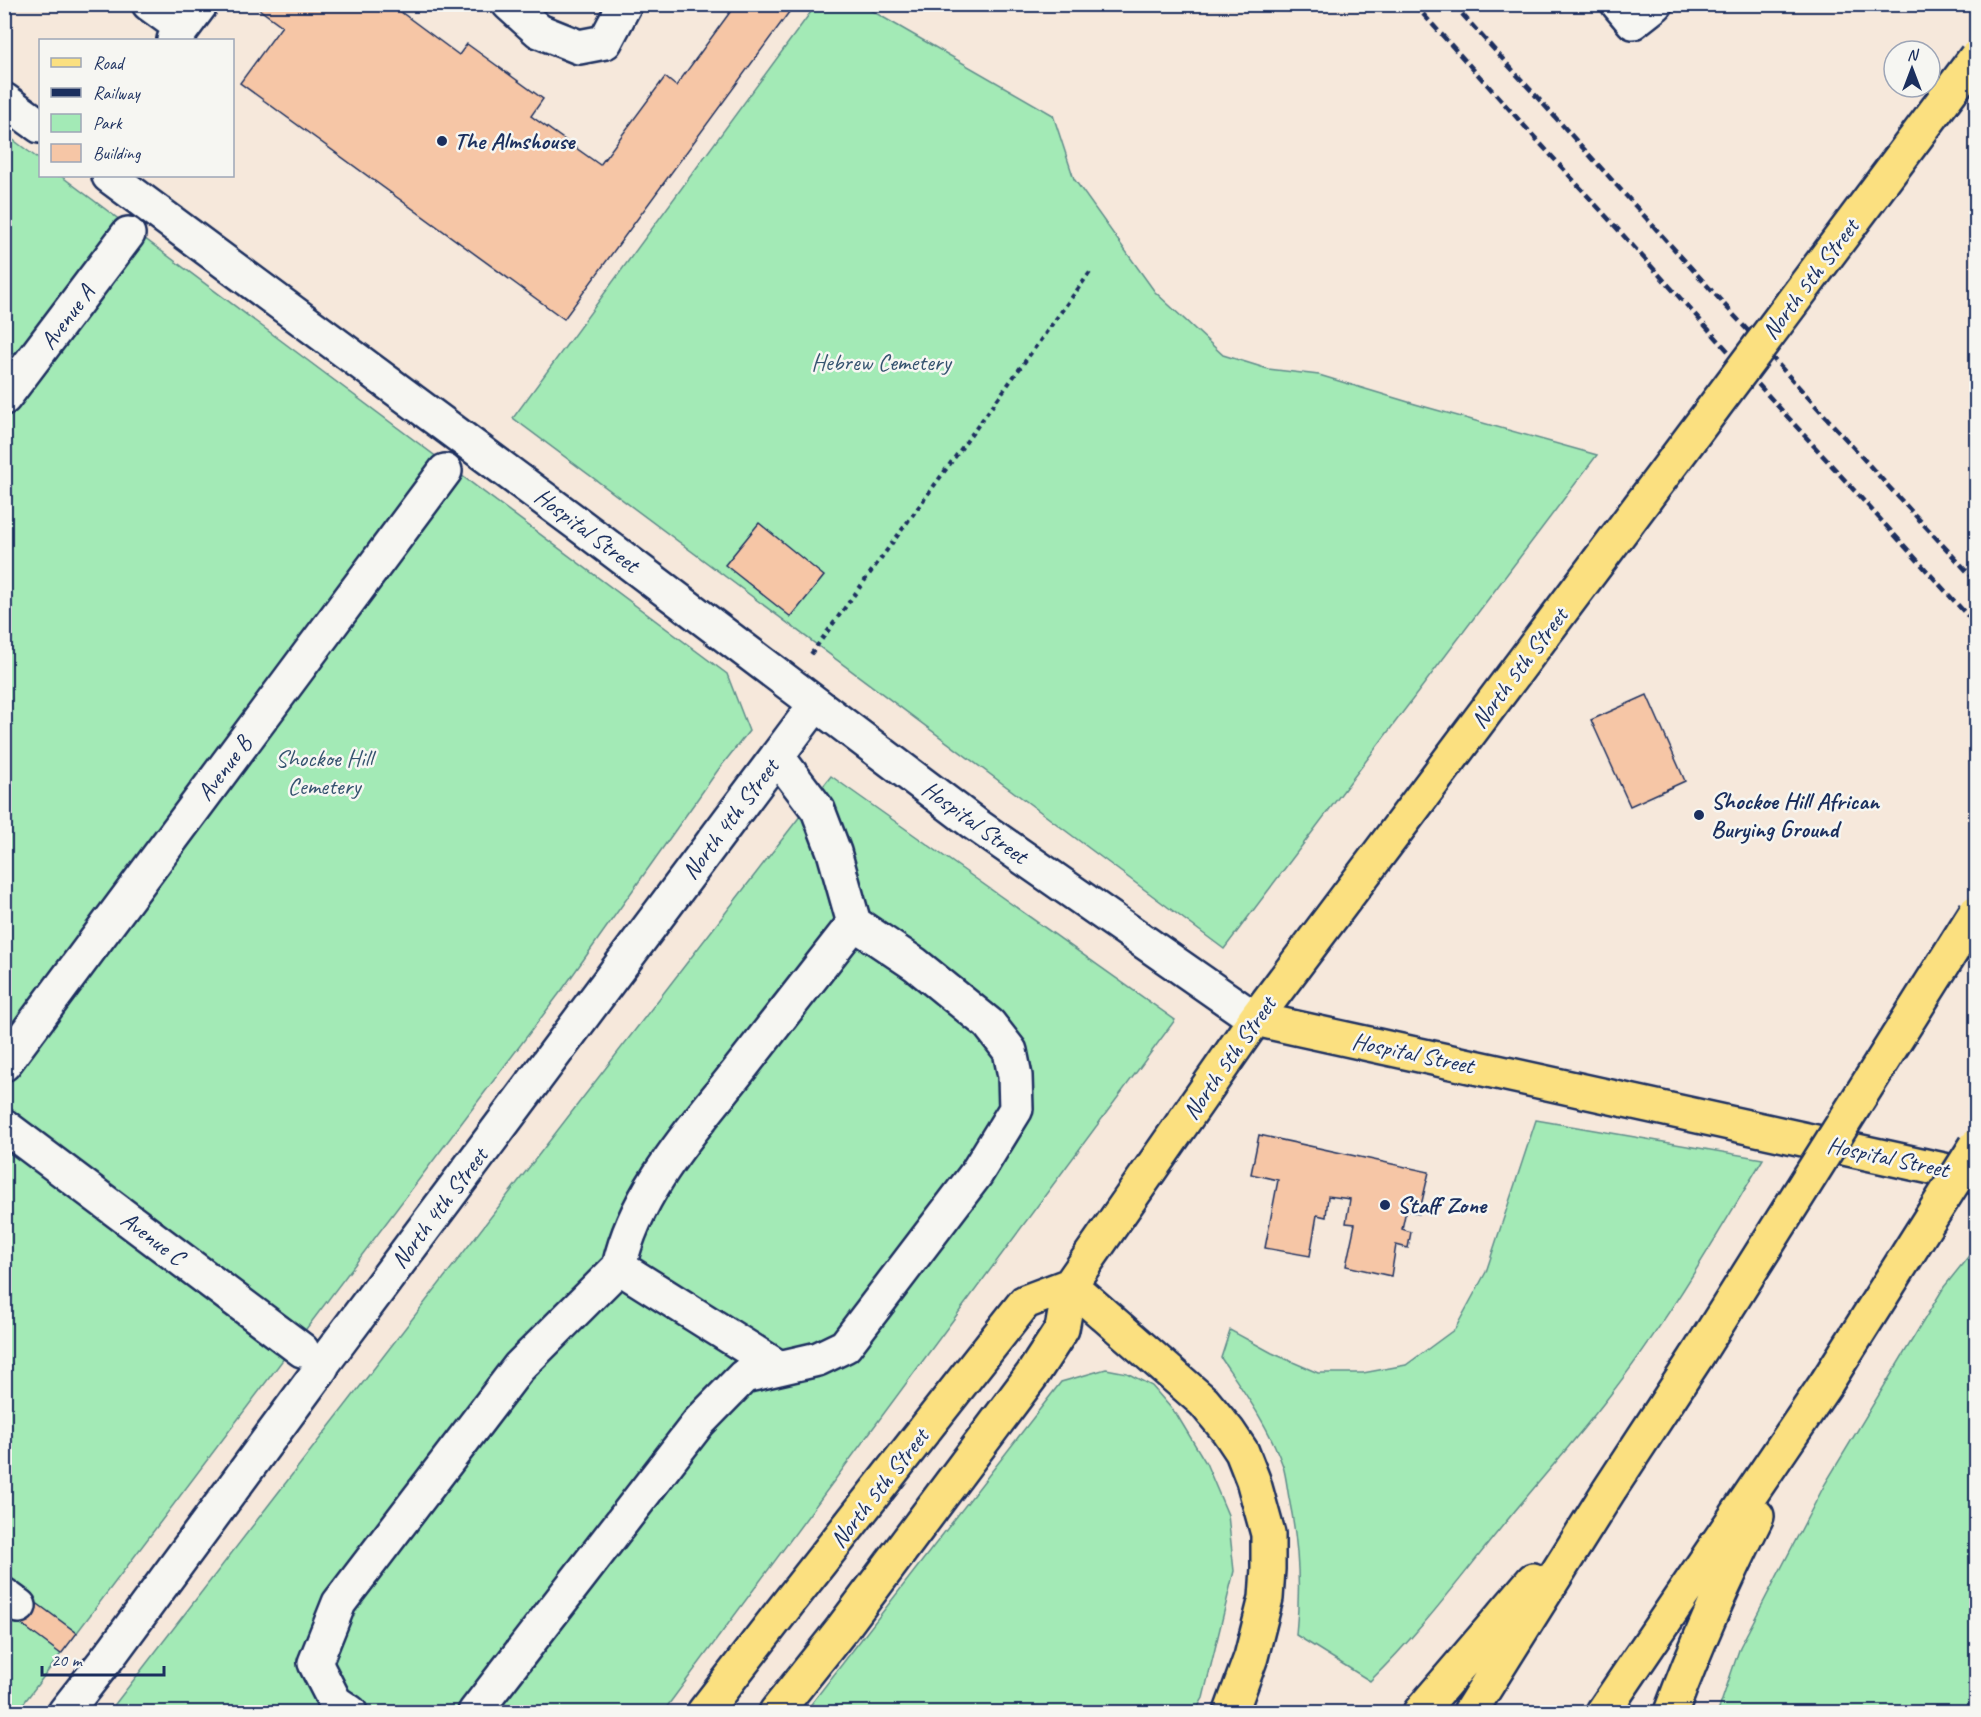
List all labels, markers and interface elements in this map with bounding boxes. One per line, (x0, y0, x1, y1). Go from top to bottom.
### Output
legend (39, 39, 234, 177)
north arrow (1882, 39, 1942, 99)
text: N (1907, 45, 1920, 65)
text: Road (93, 52, 126, 74)
text: Railway (93, 82, 141, 104)
text: Park (93, 112, 123, 134)
place label: The Almshouse (454, 126, 576, 156)
marker: The Almshouse (435, 134, 449, 148)
text: Building (93, 142, 142, 164)
street label: North 5th Street (1755, 211, 1866, 345)
street label: Avenue A (33, 278, 102, 355)
park label: Hebrew Cemetery (811, 347, 952, 377)
street label: Hospital Street (529, 481, 647, 580)
street label: North 5th Street (1464, 600, 1575, 734)
street label: Avenue B (190, 728, 259, 806)
park label: Shockoe Hill Cemetery (275, 743, 377, 801)
street label: North 4th Street (675, 751, 786, 885)
street label: Hospital Street (916, 774, 1035, 872)
place label: Shockoe Hill African Burying Ground (1711, 786, 1881, 844)
marker: Shockoe Hill African Burying Ground (1692, 808, 1706, 822)
street label: North 5th Street (1176, 989, 1284, 1125)
street label: Hospital Street (1350, 1026, 1478, 1081)
street label: Hospital Street (1825, 1130, 1953, 1185)
street label: North 4th Street (384, 1140, 495, 1274)
place label: Staff Zone (1397, 1190, 1488, 1220)
marker: Staff Zone (1378, 1198, 1392, 1212)
street label: Avenue C (115, 1204, 193, 1273)
street label: North 5th Street (823, 1421, 936, 1554)
scale bar (42, 1639, 164, 1677)
text: 20 m (51, 1649, 84, 1671)

